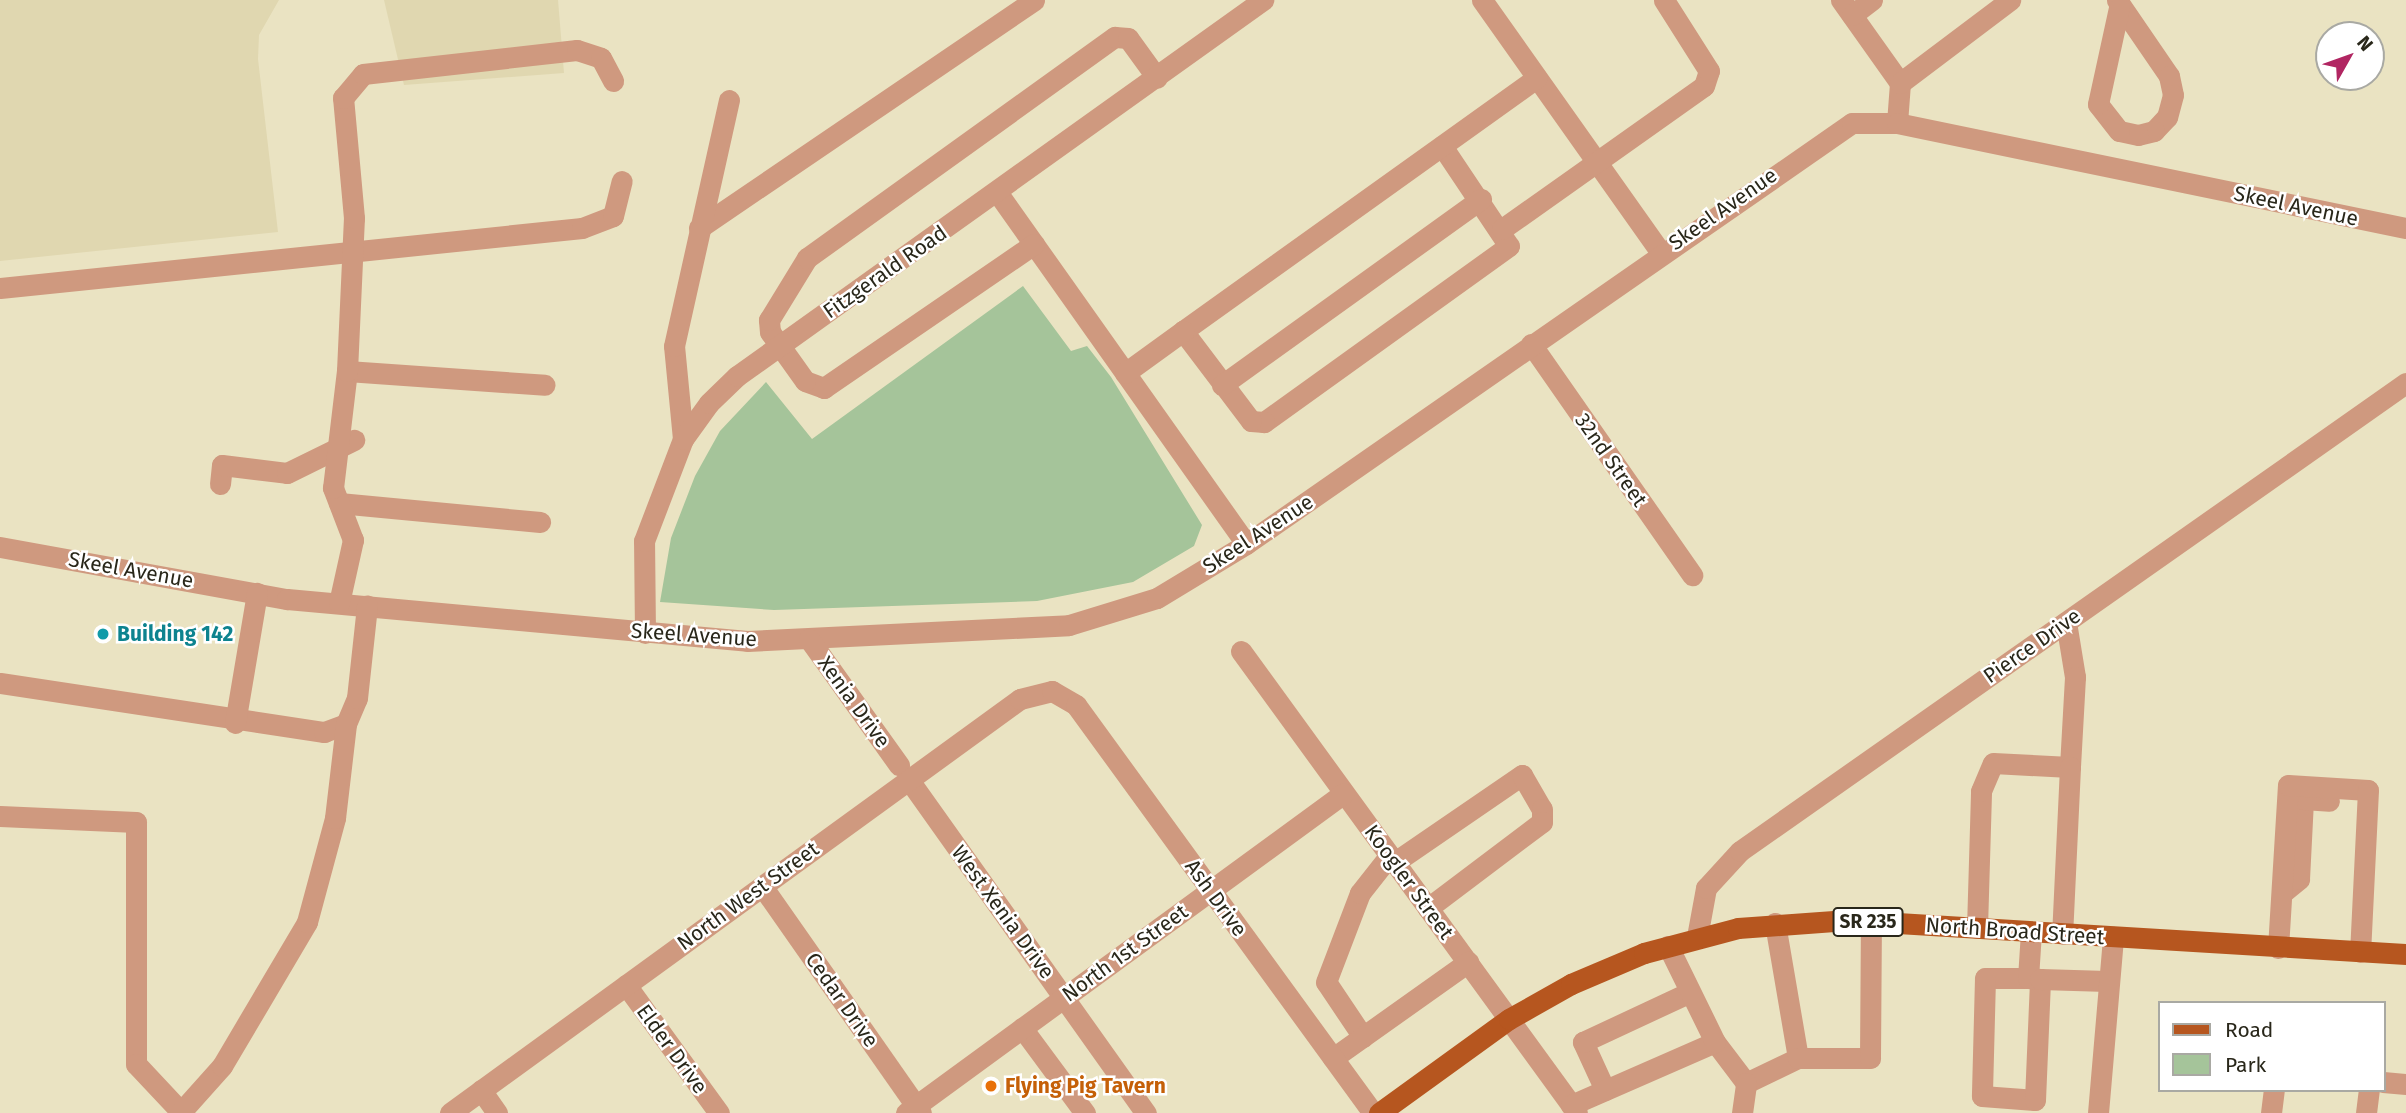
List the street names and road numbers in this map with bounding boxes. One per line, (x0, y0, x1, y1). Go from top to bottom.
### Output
street label: Skeel Avenue (1664, 162, 1782, 256)
street label: Skeel Avenue (2232, 181, 2360, 231)
street label: Fitzgerald Road (818, 220, 952, 324)
street label: 32nd Street (1570, 409, 1652, 511)
street label: Skeel Avenue (1198, 489, 1318, 579)
street label: Skeel Avenue (67, 547, 195, 593)
street label: Pierce Drive (1979, 603, 2085, 689)
street label: Skeel Avenue (630, 618, 758, 652)
street label: Xenia Drive (812, 651, 896, 753)
street label: Koogler Street (1359, 820, 1459, 944)
street label: North West Street (672, 836, 824, 956)
street label: West Xenia Drive (946, 840, 1060, 984)
street label: Ash Drive (1180, 855, 1252, 941)
street label: North 1st Street (1057, 899, 1193, 1007)
road number: SR 235 (1831, 906, 1905, 938)
street label: North Broad Street (1925, 912, 2105, 950)
street label: Cedar Drive (800, 948, 884, 1052)
street label: Elder Drive (631, 1000, 713, 1098)

